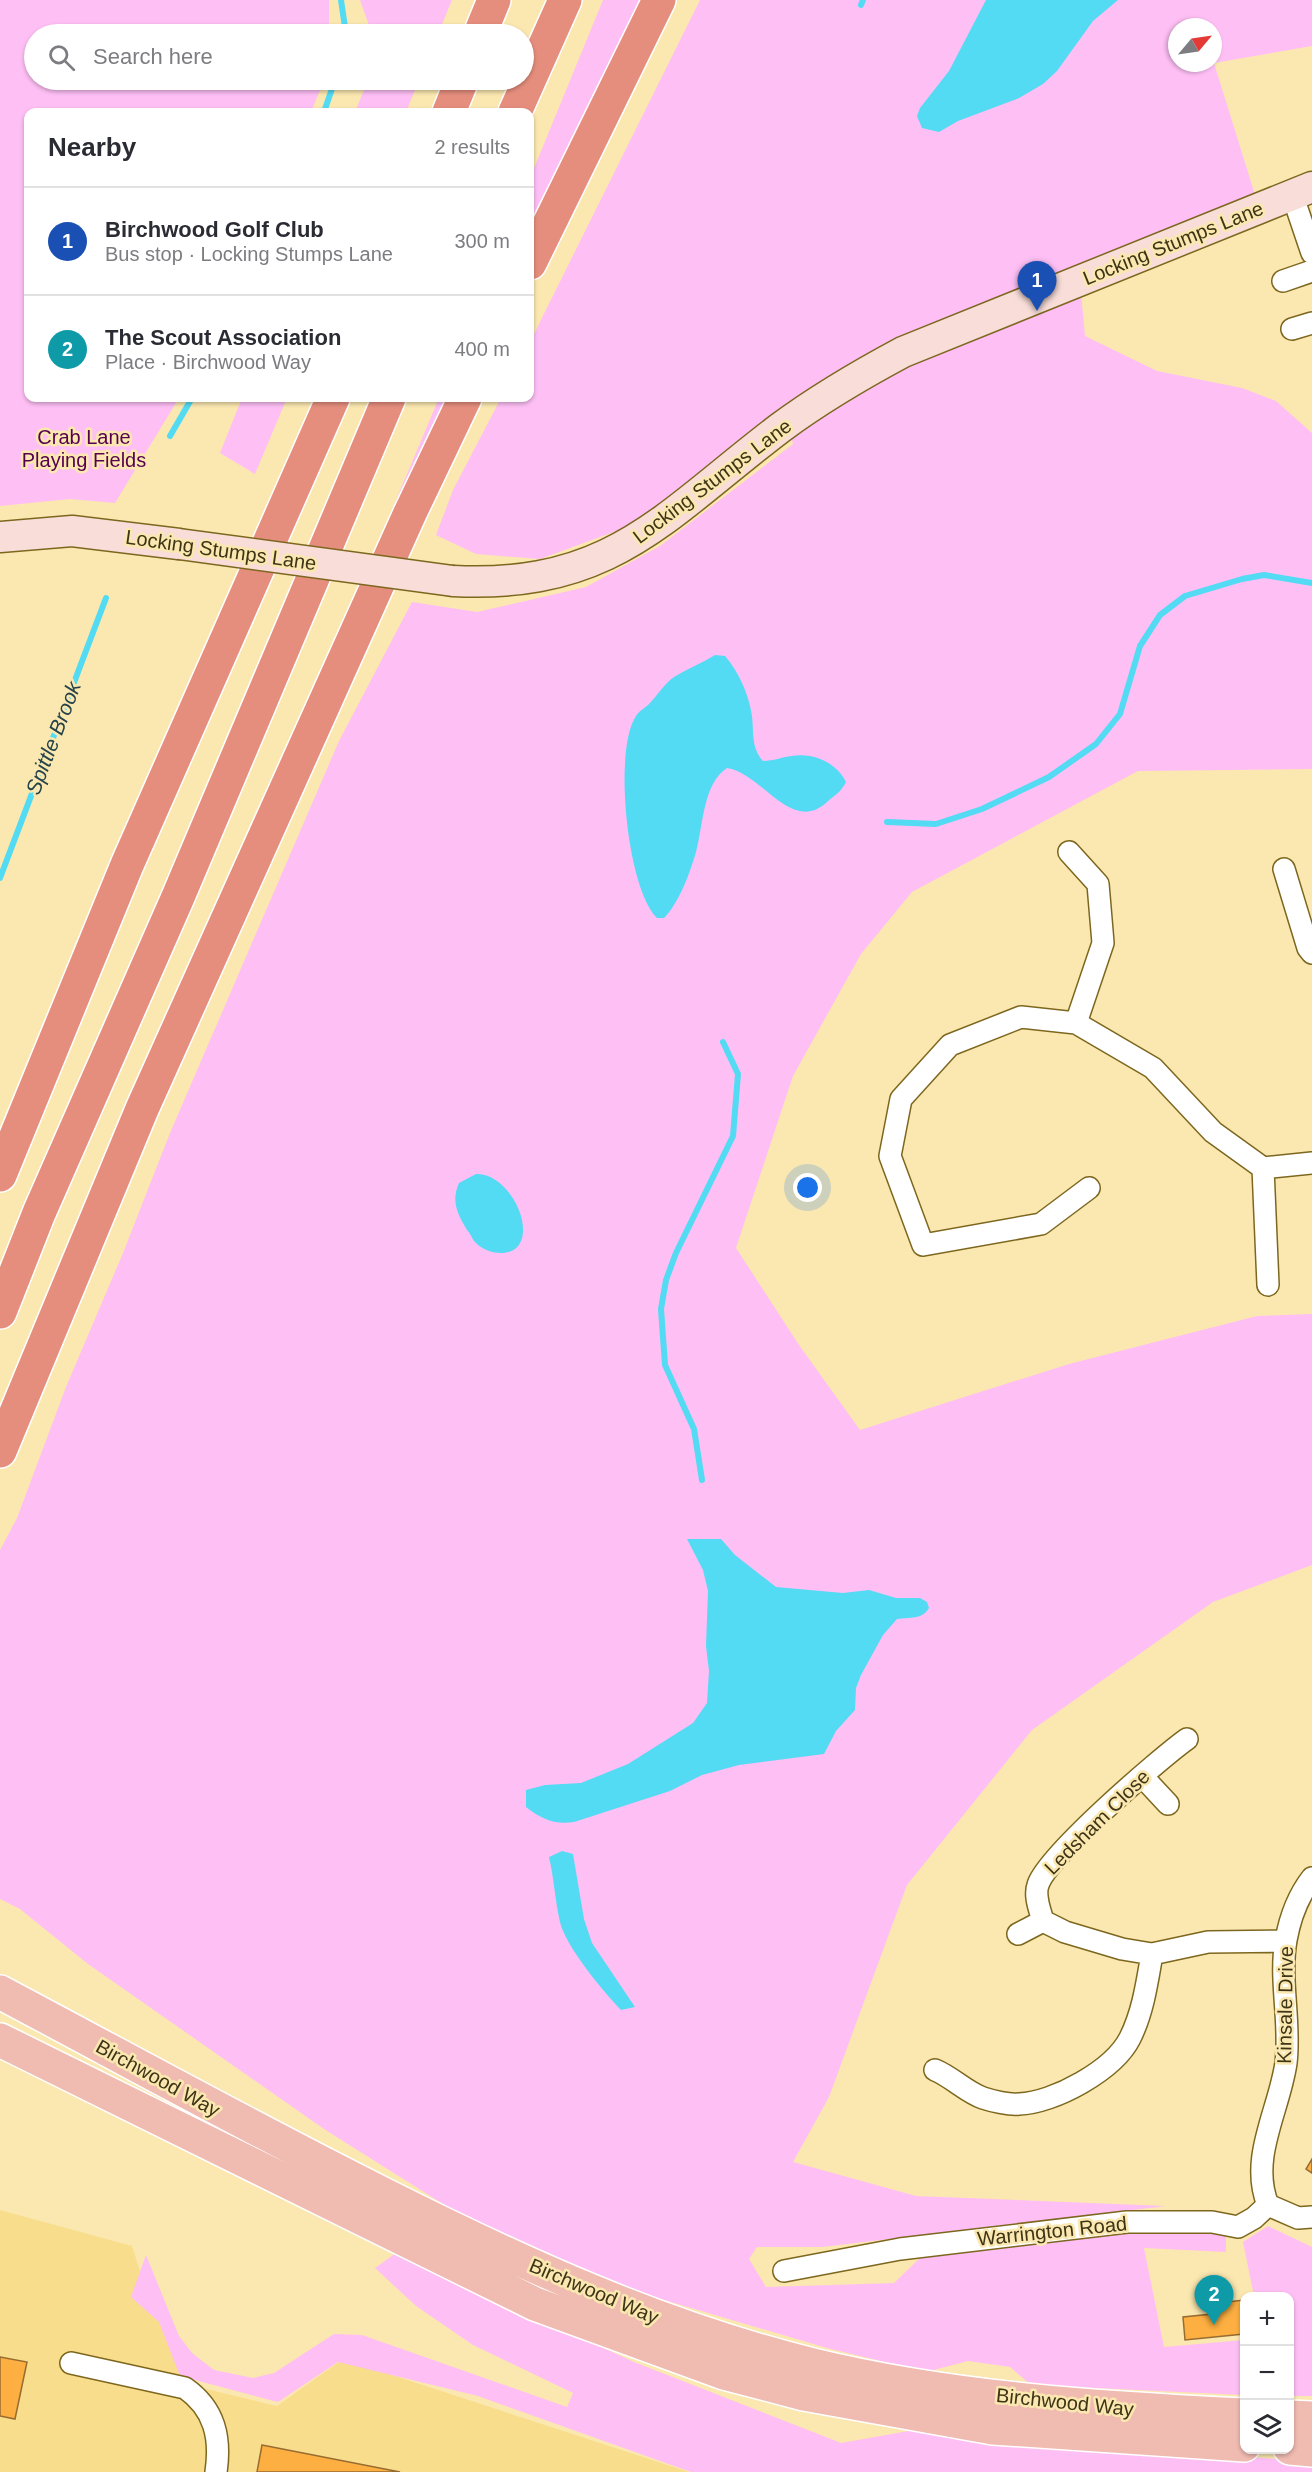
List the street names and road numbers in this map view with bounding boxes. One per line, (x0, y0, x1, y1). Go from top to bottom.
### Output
street label: Locking Stumps Lane (1080, 197, 1266, 289)
street label: Locking Stumps Lane (629, 414, 795, 548)
street label: Locking Stumps Lane (124, 526, 318, 574)
street label: Ledsham Close (1040, 1765, 1154, 1879)
street label: Kinsale Drive (1273, 1946, 1297, 2064)
street label: Birchwood Way (92, 2035, 224, 2121)
street label: Warrington Road (976, 2212, 1128, 2250)
street label: Birchwood Way (526, 2254, 662, 2328)
street label: Birchwood Way (995, 2384, 1135, 2420)

